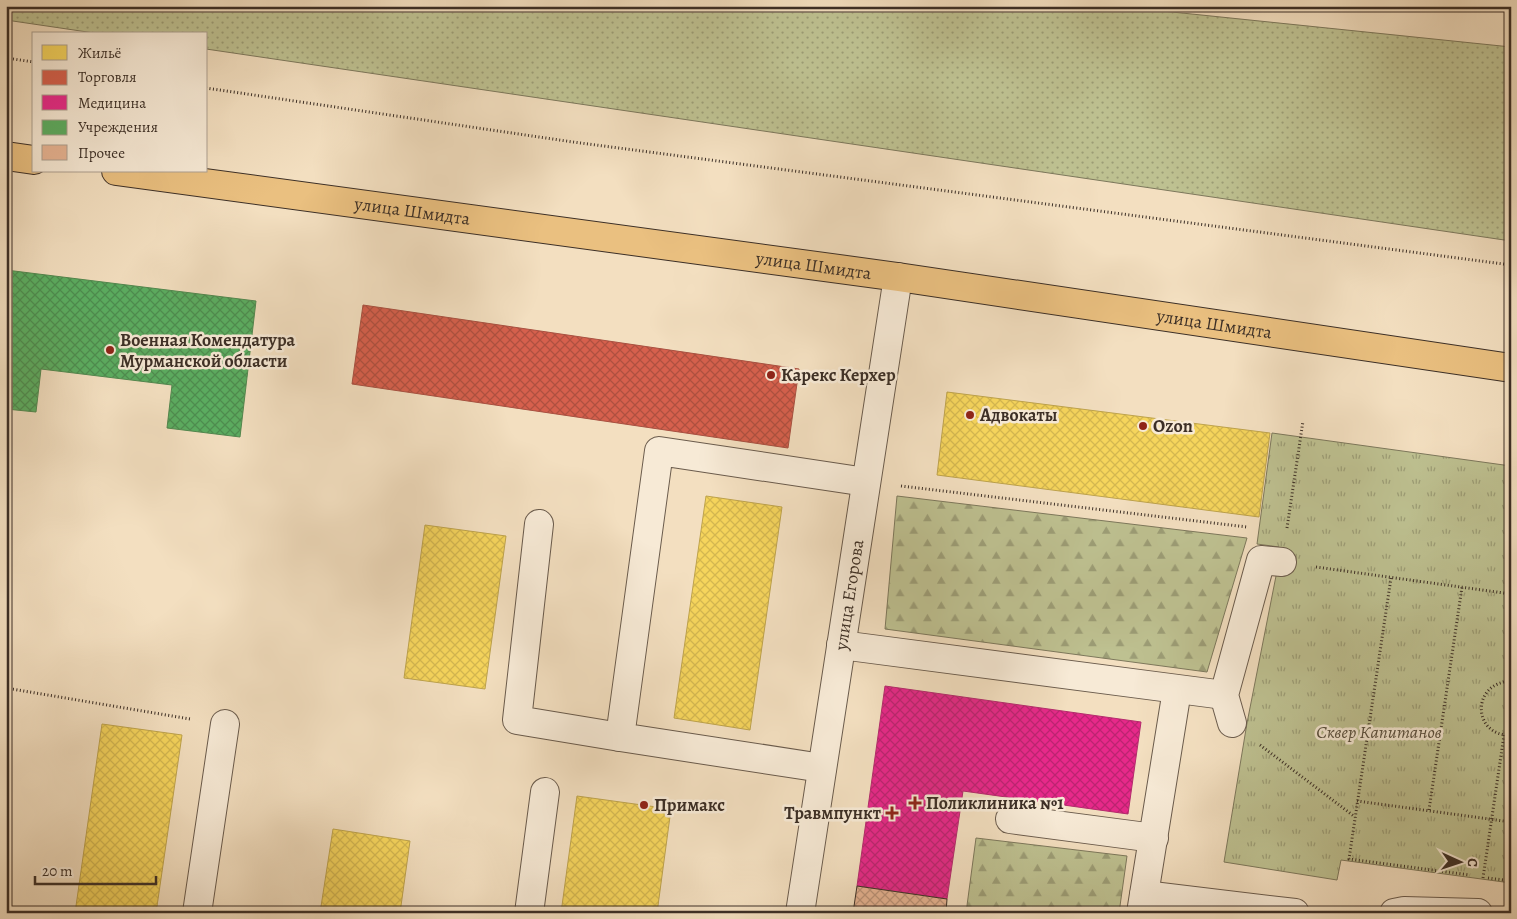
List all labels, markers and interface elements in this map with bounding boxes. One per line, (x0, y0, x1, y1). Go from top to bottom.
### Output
legend (32, 32, 208, 172)
text: Жильё (78, 43, 121, 63)
text: Торговля (78, 67, 136, 87)
text: Медицина (78, 93, 146, 113)
text: Учреждения (78, 117, 158, 137)
text: Прочее (78, 143, 125, 163)
street label: улица Шмидта (352, 191, 472, 231)
street label: улица Шмидта (753, 246, 874, 285)
street label: улица Шмидта (1154, 303, 1274, 344)
place label: Военная Комендатура Мурманской области (120, 328, 296, 373)
marker: Военная Комендатура Мурманской области (104, 344, 116, 356)
place label: Карекс Керхер (781, 363, 896, 387)
marker: Карекс Керхер (765, 369, 777, 381)
place label: Адвокаты (979, 403, 1057, 427)
marker: Адвокаты (964, 409, 976, 421)
place label: Ozon (1153, 414, 1193, 438)
marker: Ozon (1137, 420, 1149, 432)
street label: улица Егорова (829, 537, 870, 653)
park label: Сквер Капитанов (1316, 720, 1442, 744)
place label: Поликлиника №1 (926, 791, 1064, 815)
place label: Примакс (654, 793, 725, 817)
marker: Поликлиника №1 (908, 796, 922, 810)
marker: Примакс (638, 799, 650, 811)
place label: Травмпункт (784, 801, 881, 825)
marker: Травмпункт (885, 806, 899, 820)
north arrow (1434, 836, 1484, 886)
scale bar (35, 854, 156, 886)
text: С (1463, 858, 1482, 868)
text: 20 m (42, 861, 73, 881)

